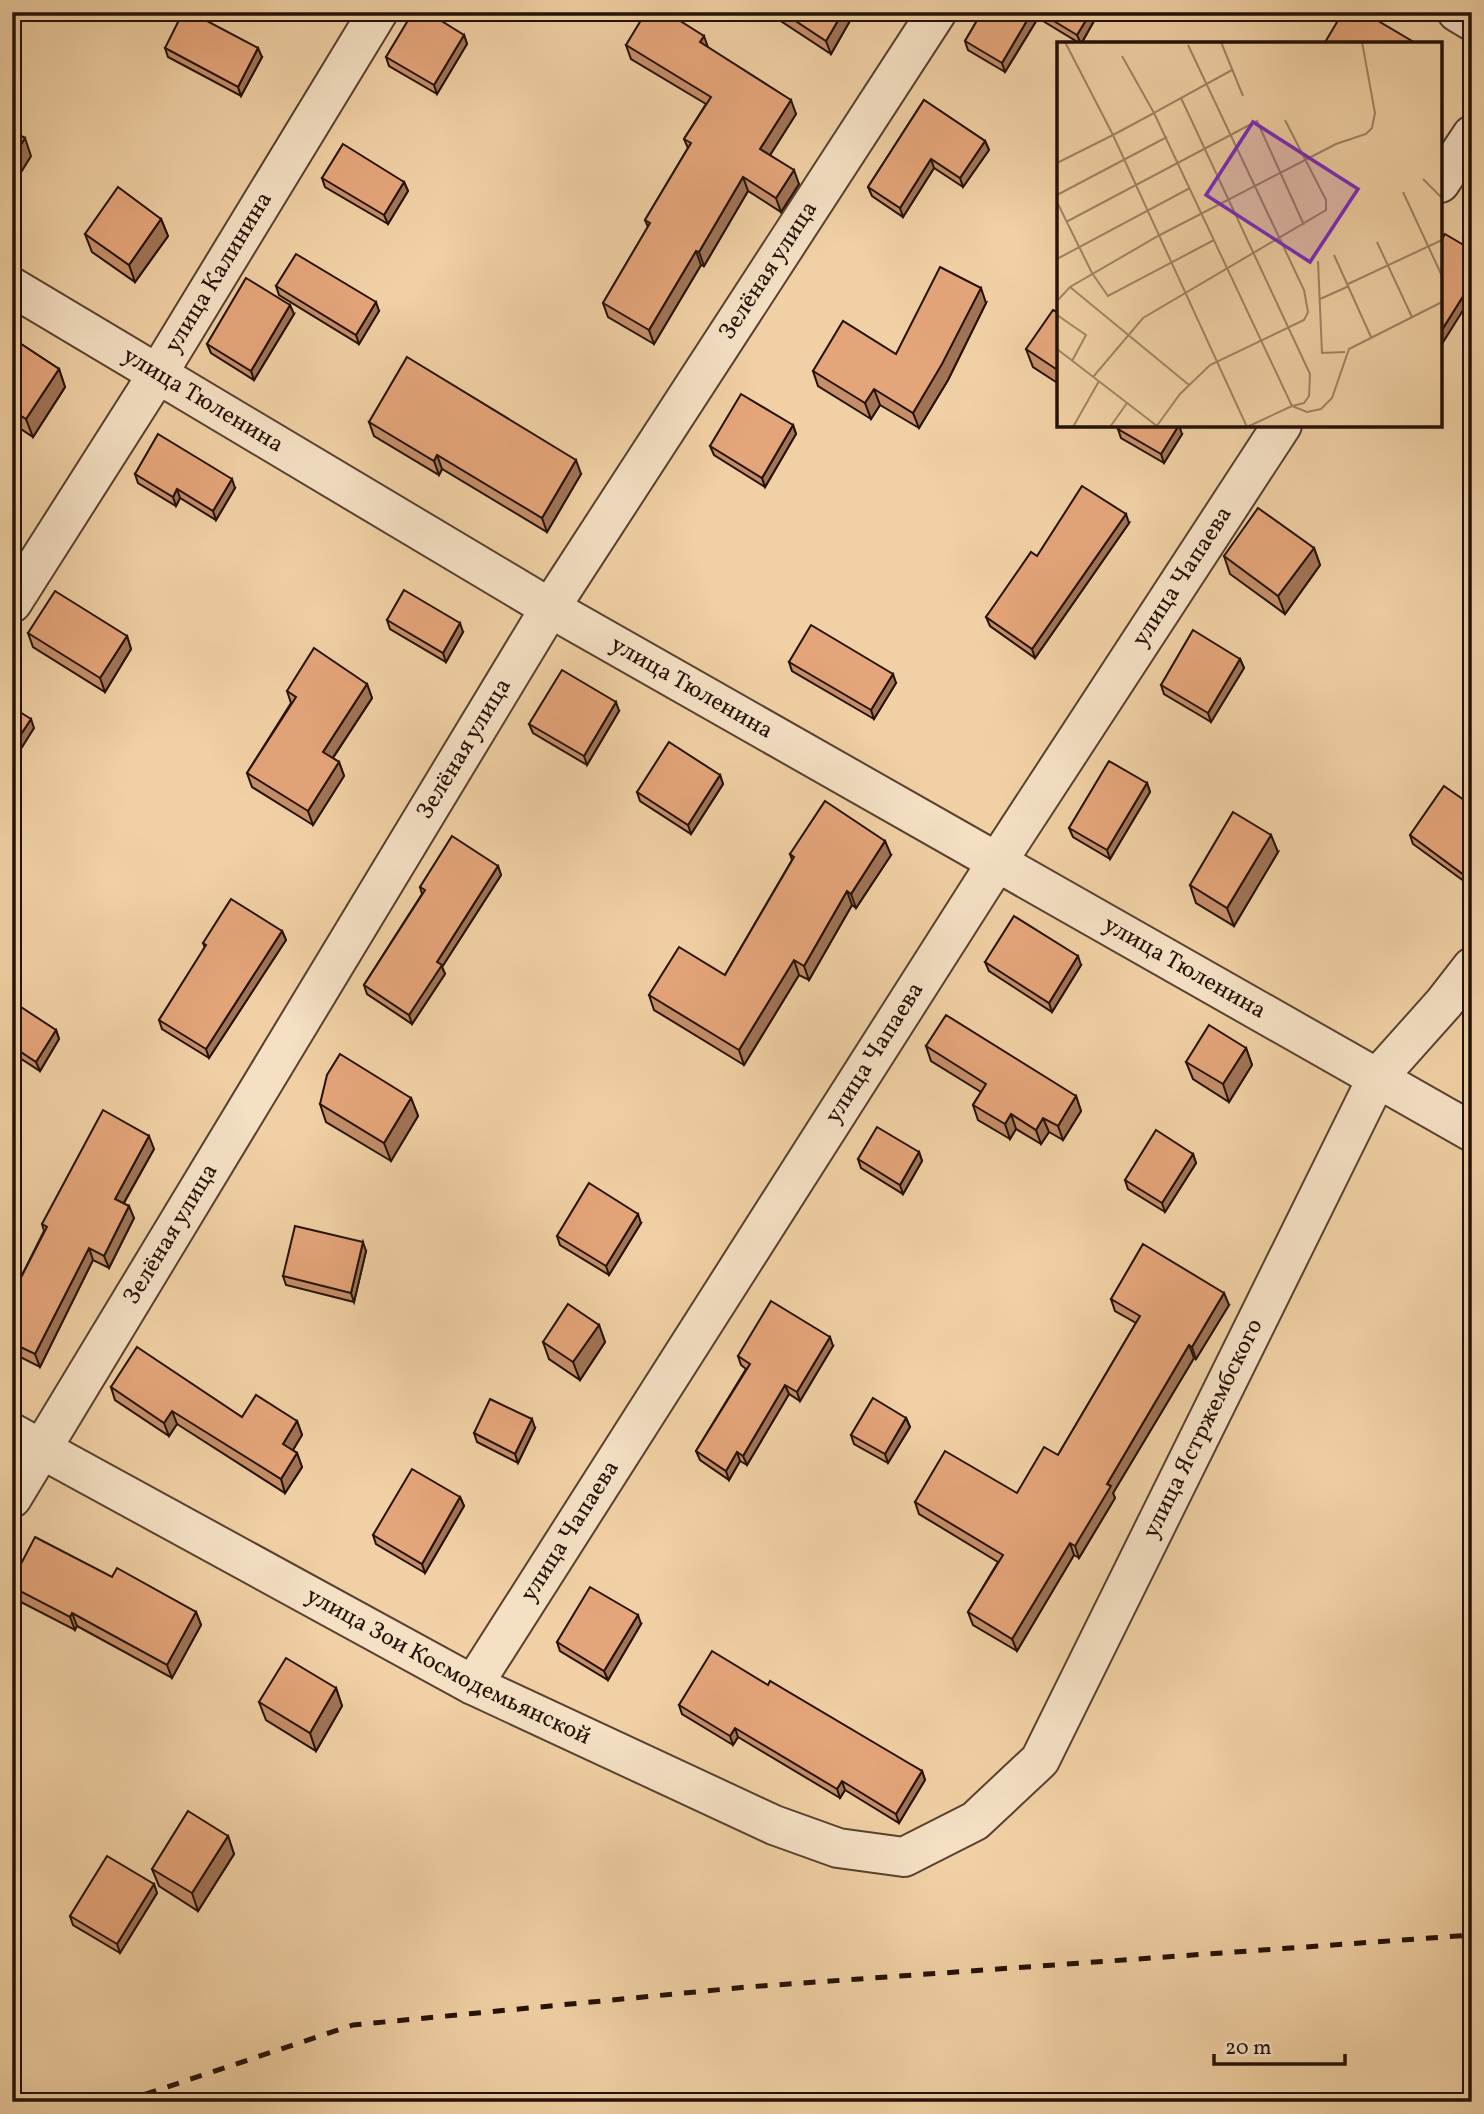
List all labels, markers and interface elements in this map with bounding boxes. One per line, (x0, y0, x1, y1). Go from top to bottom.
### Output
inset map (1057, 42, 1442, 427)
street label: улица Калинина (157, 185, 282, 360)
street label: Зелёная улица (711, 195, 827, 347)
street label: улица Тюленина (116, 339, 290, 462)
street label: улица Чапаева (1124, 500, 1241, 654)
street label: улица Тюленина (604, 628, 779, 748)
street label: Зелёная улица (409, 672, 520, 826)
street label: улица Тюленина (1097, 909, 1272, 1028)
street label: улица Чапаева (817, 976, 933, 1131)
street label: Зелёная улица (116, 1157, 227, 1312)
street label: улица Ястржембского (1135, 1313, 1272, 1545)
street label: улица Чапаева (513, 1454, 629, 1609)
street label: улица Зои Космодемьянской (299, 1580, 596, 1754)
scale bar (1214, 2023, 1346, 2067)
text: 20 m (1225, 2034, 1271, 2063)

